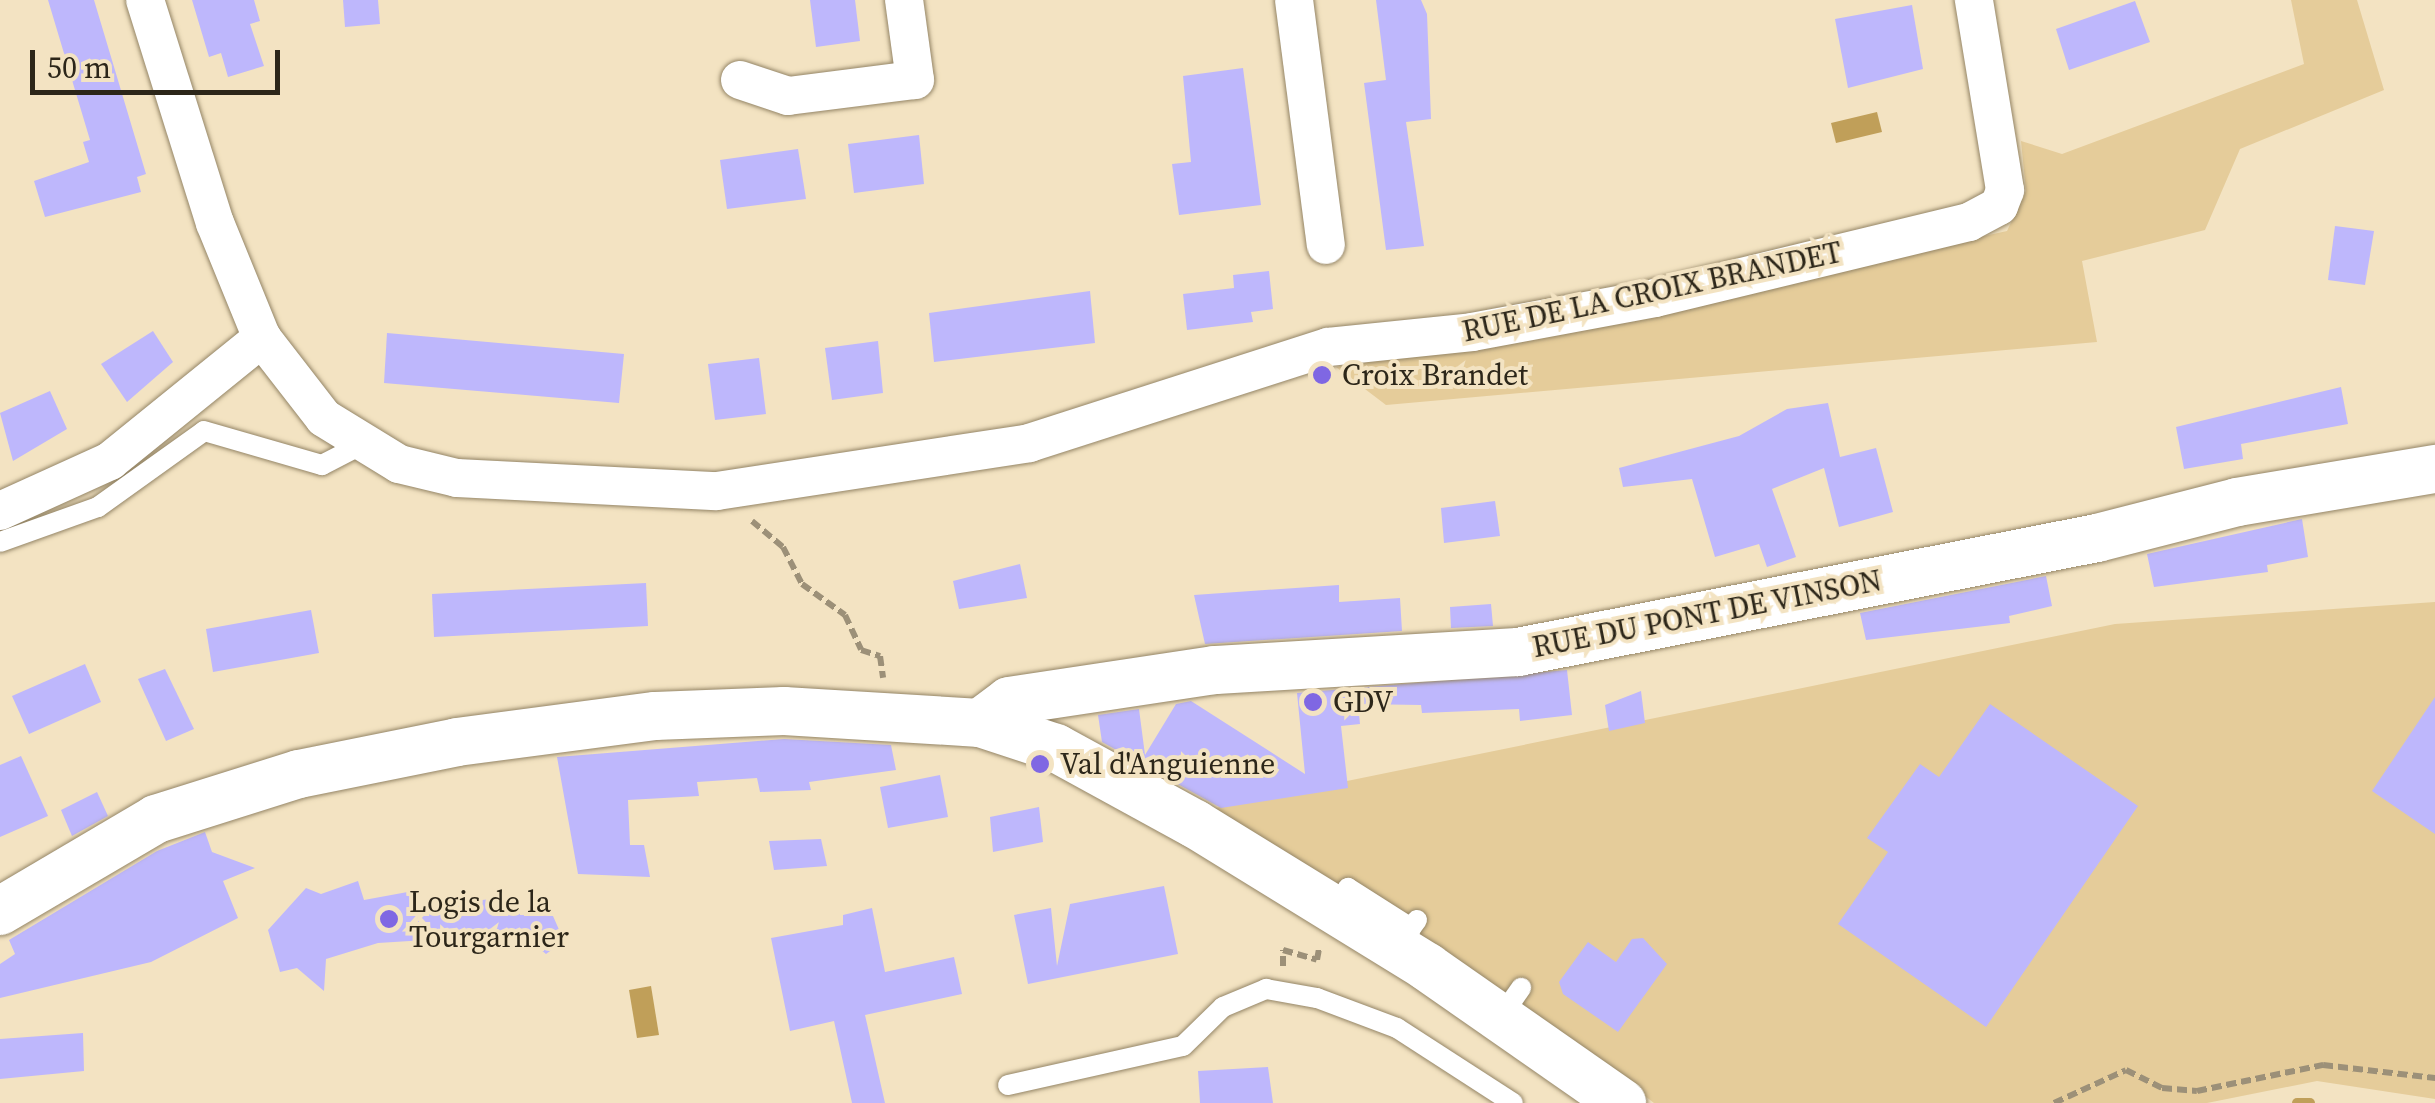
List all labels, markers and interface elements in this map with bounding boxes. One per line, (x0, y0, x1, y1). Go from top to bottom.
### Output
scale bar (35, 30, 285, 92)
text: 50 m (47, 47, 111, 88)
street label: RUE DE LA CROIX BRANDET (1459, 234, 1845, 350)
place label: Croix Brandet (1342, 357, 1528, 393)
marker: Croix Brandet (1311, 364, 1333, 386)
street label: RUE DU PONT DE VINSON (1529, 562, 1885, 666)
place label: GDV (1333, 684, 1393, 720)
marker: GDV (1302, 691, 1324, 713)
place label: Val d'Anguienne (1060, 746, 1275, 782)
marker: Val d'Anguienne (1029, 753, 1051, 775)
place label: Logis de la Tourgarnier (409, 884, 569, 954)
marker: Logis de la Tourgarnier (378, 908, 400, 930)

